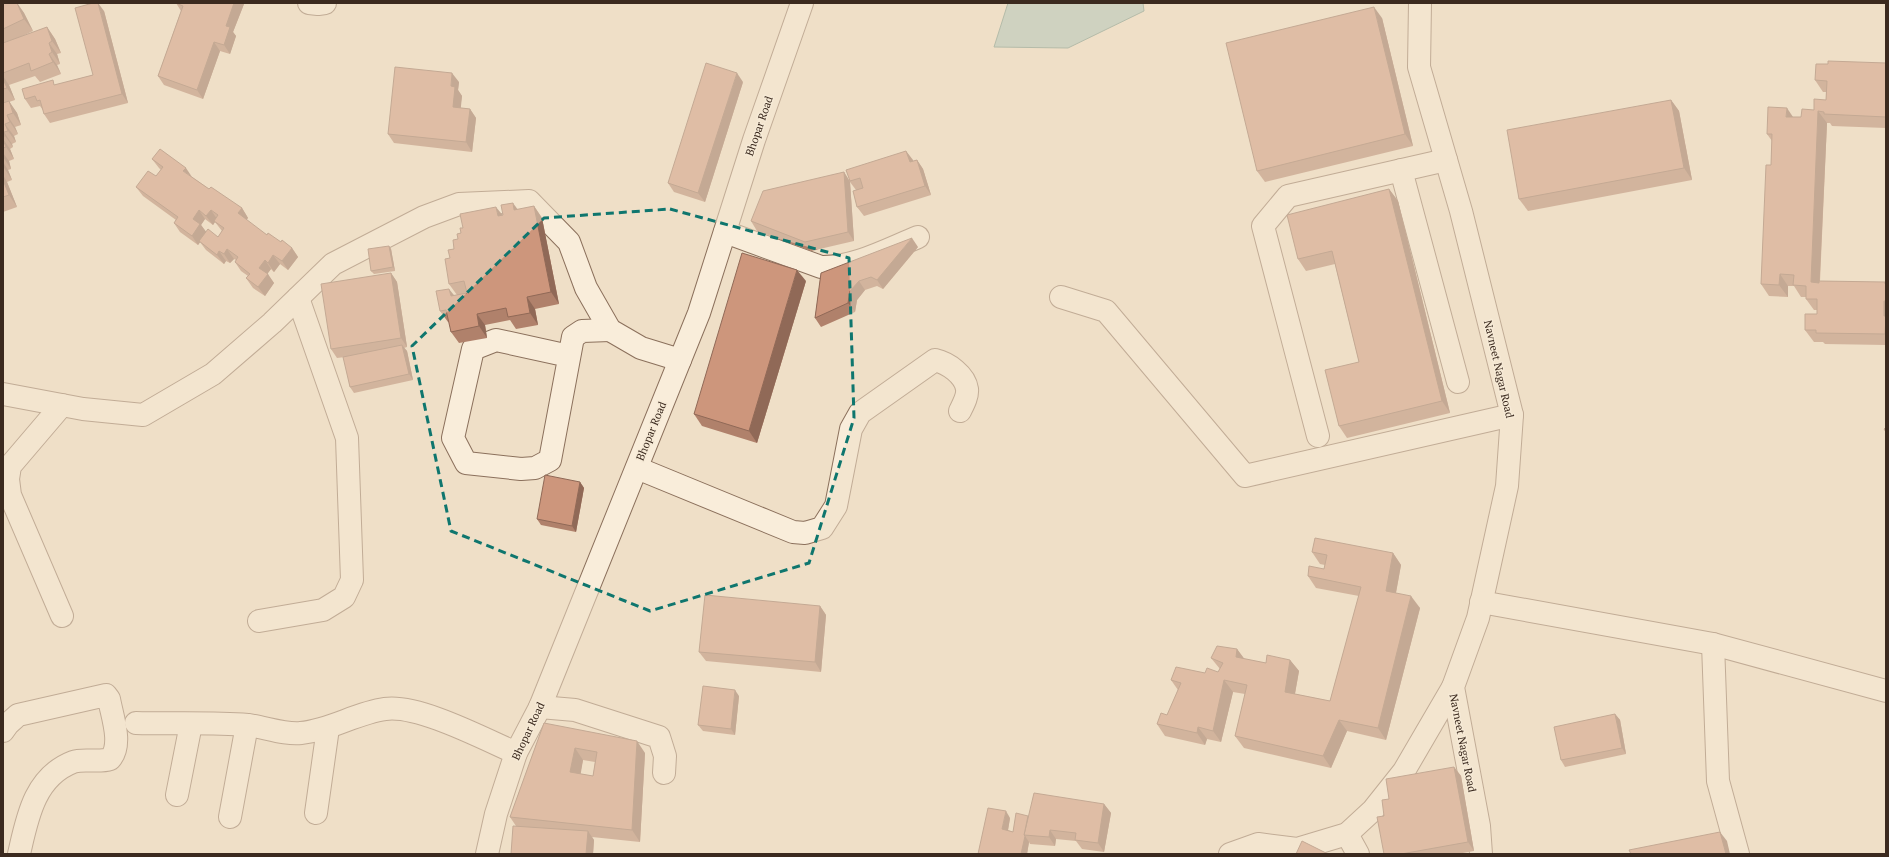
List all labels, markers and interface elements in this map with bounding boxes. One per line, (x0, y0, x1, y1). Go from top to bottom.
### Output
street label: Bhopar Road (742, 94, 776, 158)
street label: Navneet Nagar Road (1481, 319, 1517, 419)
street label: Bhopar Road (633, 399, 669, 463)
street label: Navneet Nagar Road (1447, 693, 1479, 793)
street label: Bhopar Road (508, 700, 548, 762)

